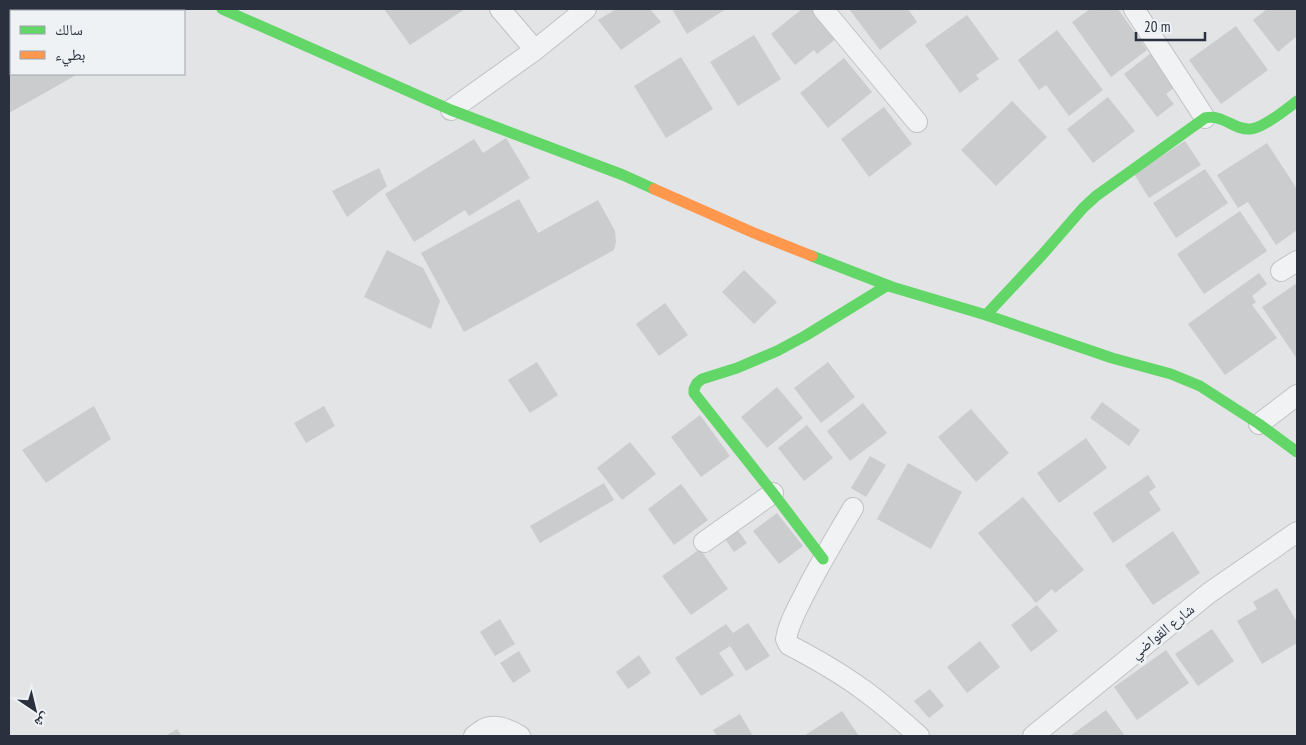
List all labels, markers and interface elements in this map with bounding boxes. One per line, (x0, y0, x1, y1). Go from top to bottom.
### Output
legend (10, 10, 185, 75)
scale bar (1136, 10, 1205, 42)
text: 20 m (1144, 17, 1170, 36)
text: سالك (55, 20, 83, 39)
text: بطيء (55, 45, 85, 67)
street label: شارع القواضي (1126, 599, 1200, 665)
north arrow (10, 685, 60, 735)
text: ش (31, 709, 54, 732)

